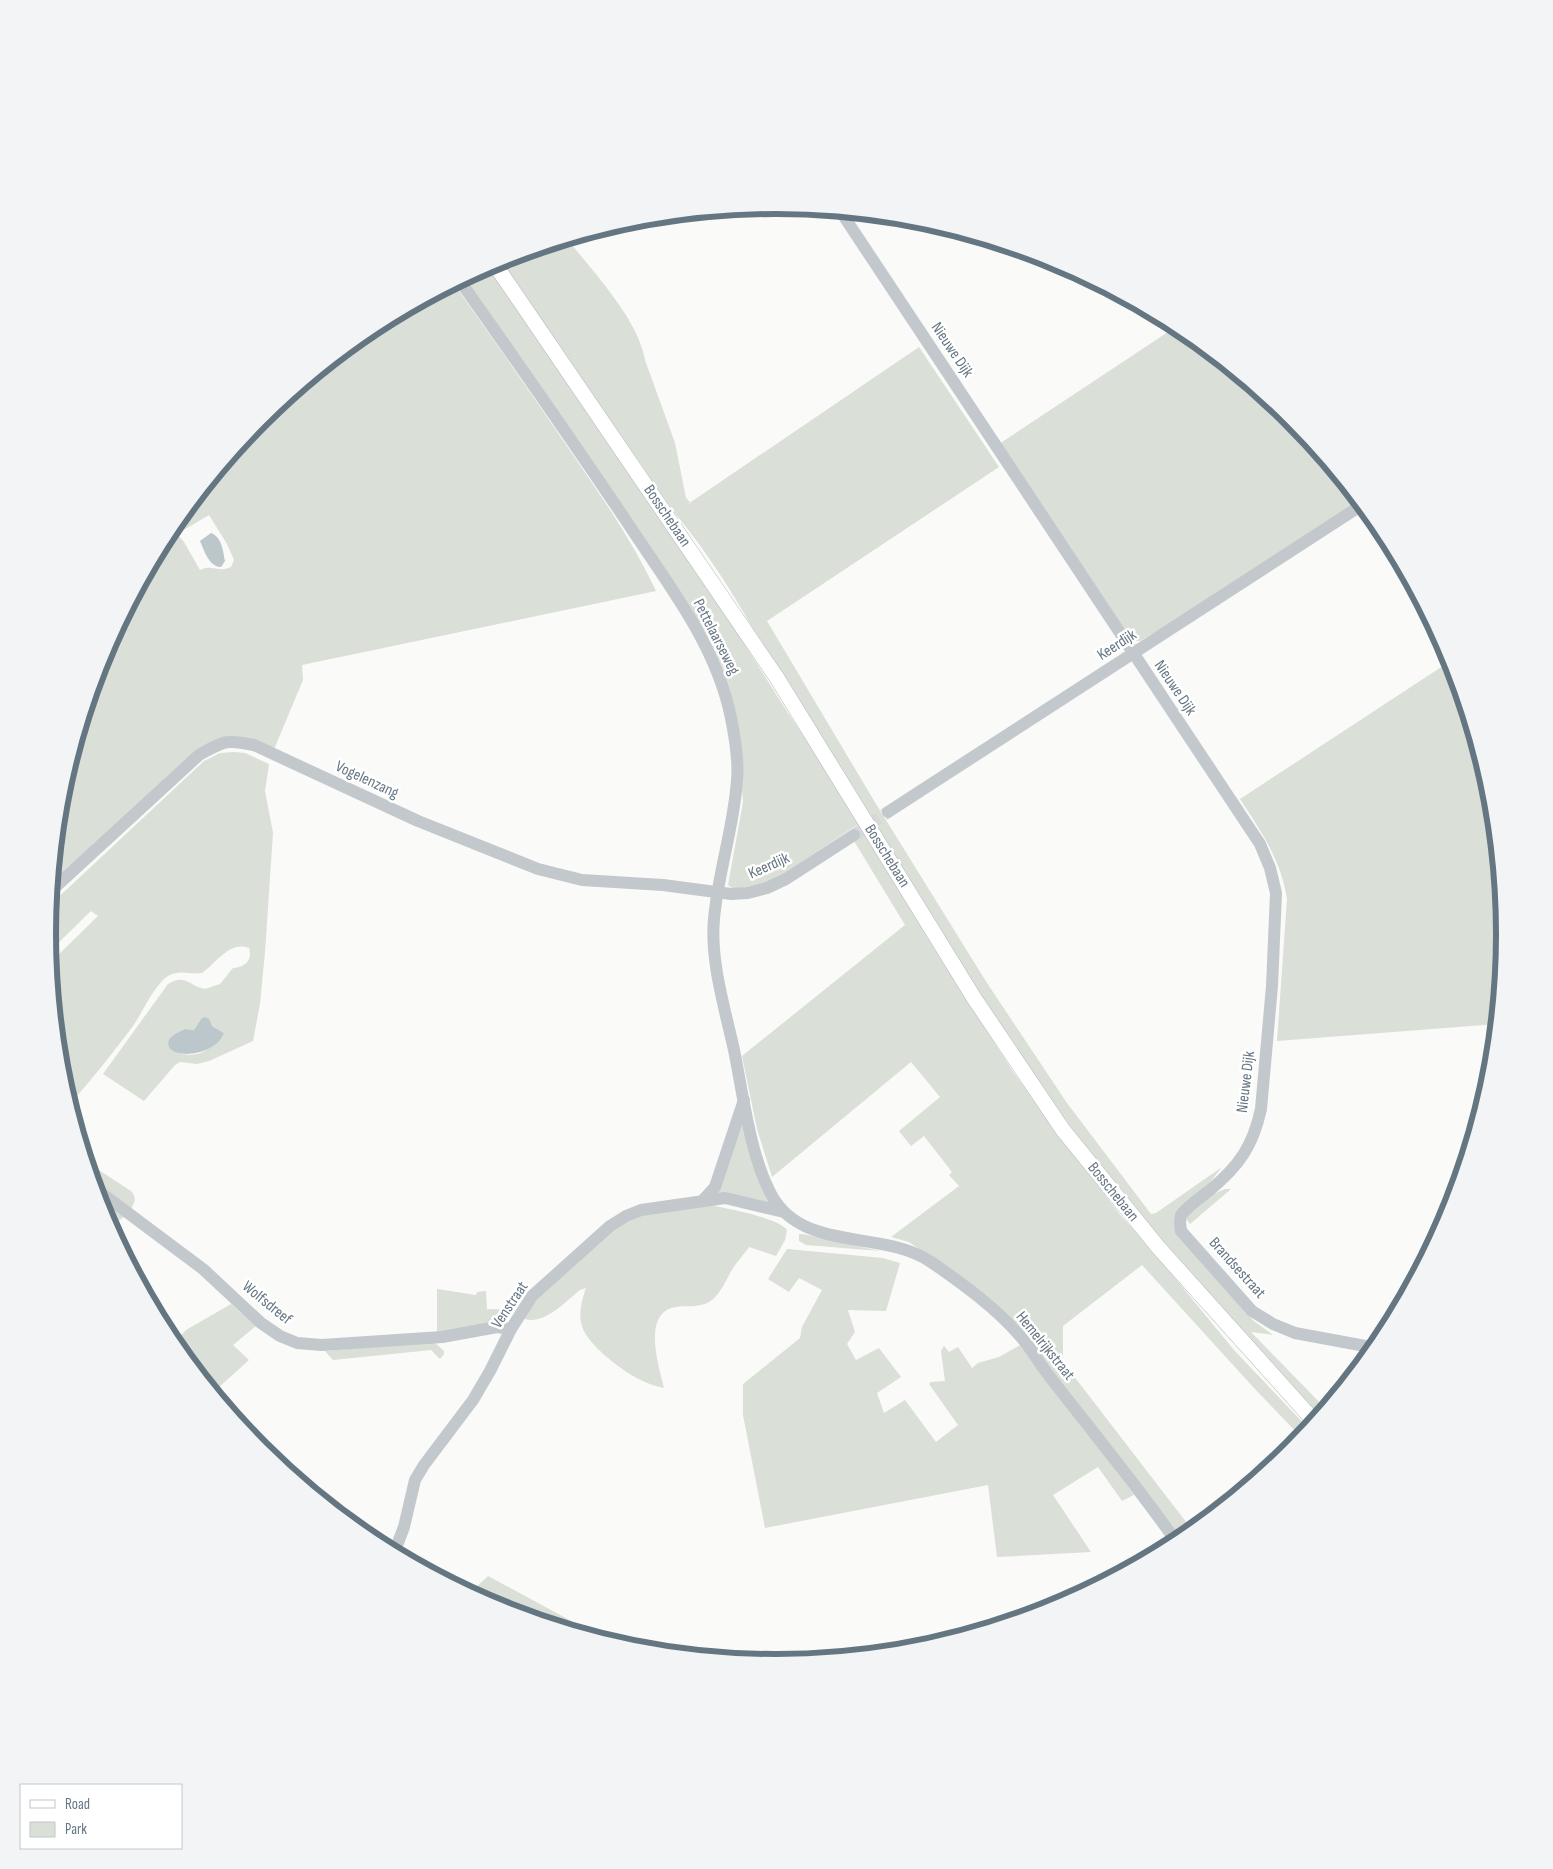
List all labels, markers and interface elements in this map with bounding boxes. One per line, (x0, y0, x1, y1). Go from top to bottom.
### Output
street label: Nieuwe Dijk (927, 319, 977, 381)
street label: Bosschebaan (639, 481, 695, 551)
street label: Pettelaarseweg (689, 596, 743, 678)
street label: Keerdijk (1094, 625, 1140, 665)
street label: Nieuwe Dijk (1150, 657, 1200, 719)
street label: Vogelenzang (332, 757, 402, 803)
street label: Bosschebaan (860, 821, 914, 891)
street label: Keerdijk (746, 849, 792, 883)
street label: Nieuwe Dijk (1233, 1050, 1259, 1114)
street label: Bosschebaan (1083, 1159, 1143, 1225)
street label: Brandsestraat (1205, 1234, 1269, 1302)
street label: Wolfsdreef (238, 1277, 296, 1329)
street label: Venstraat (488, 1278, 533, 1332)
street label: Hemelrijkstraat (1012, 1308, 1078, 1384)
legend (20, 1784, 182, 1849)
text: Road (65, 1795, 90, 1814)
text: Park (65, 1820, 87, 1839)

